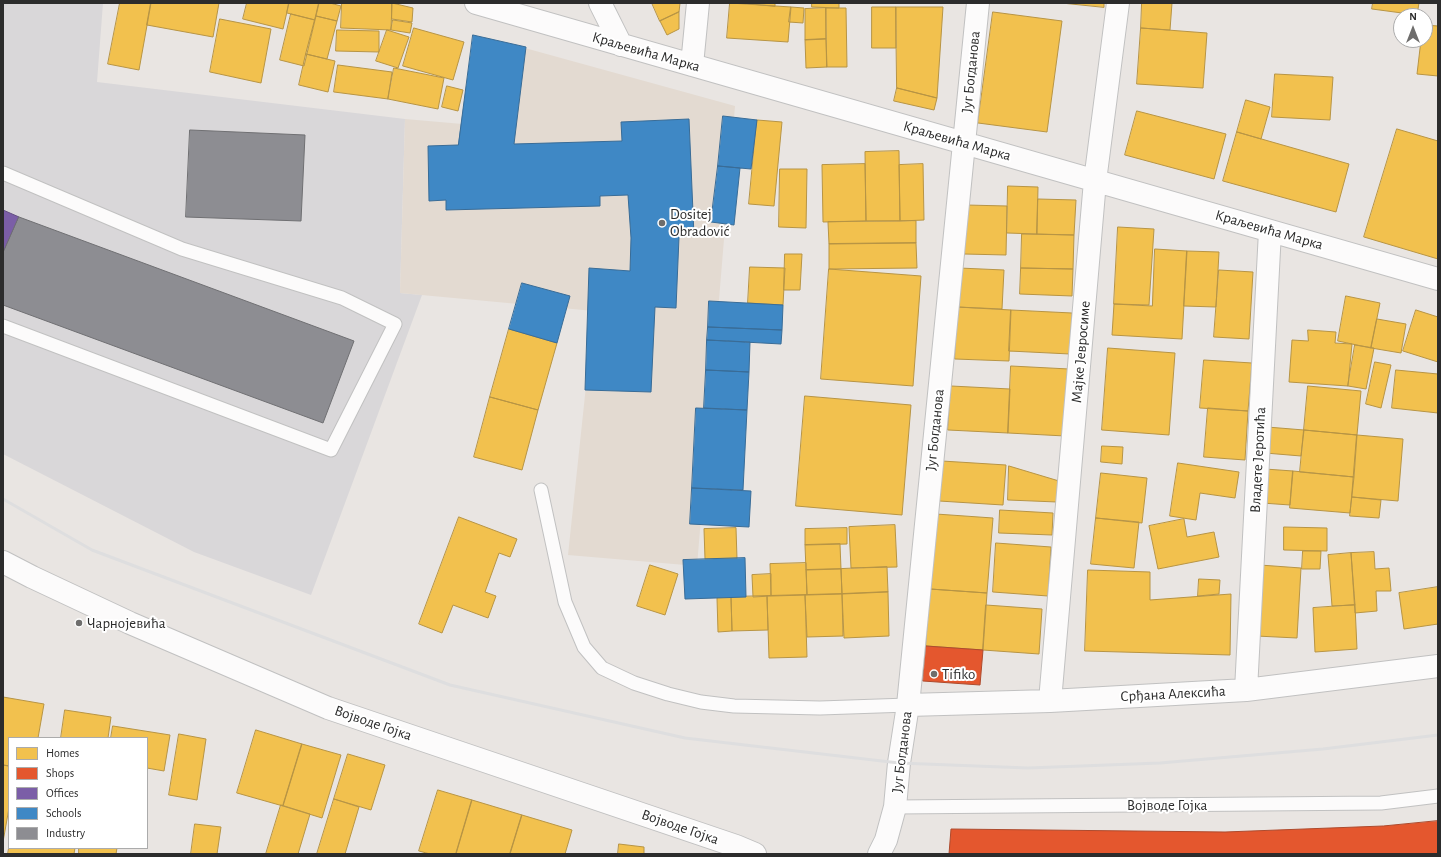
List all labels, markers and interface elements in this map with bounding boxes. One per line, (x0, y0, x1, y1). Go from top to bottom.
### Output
north arrow (1393, 8, 1433, 48)
text: N (1409, 11, 1417, 22)
street label: Краљевића Марка (590, 28, 702, 76)
street label: Југ Богданова (958, 30, 984, 114)
street label: Краљевића Марка (901, 117, 1013, 165)
place label: Dositej Obradović (670, 205, 729, 240)
street label: Краљевића Марка (1213, 206, 1325, 254)
marker: Dositej Obradović (657, 218, 667, 228)
street label: Мајке Јевросиме (1068, 300, 1094, 404)
street label: Југ Богданова (922, 388, 948, 472)
street label: Владете Јеротића (1246, 407, 1270, 513)
place label: Чарнојевића (87, 614, 166, 632)
marker: Чарнојевића (74, 618, 84, 628)
place label: Tifiko (942, 665, 975, 683)
marker: Tifiko (929, 669, 939, 679)
street label: Срђана Алексића (1120, 682, 1226, 706)
street label: Војводе Гојка (332, 701, 414, 745)
street label: Југ Богданова (888, 710, 916, 794)
legend (8, 737, 148, 849)
text: Homes (46, 747, 79, 759)
text: Shops (46, 767, 74, 779)
text: Offices (46, 787, 79, 799)
street label: Војводе Гојка (1127, 796, 1207, 814)
street label: Војводе Гојка (639, 805, 721, 849)
text: Schools (46, 807, 81, 819)
text: Industry (46, 827, 85, 839)

